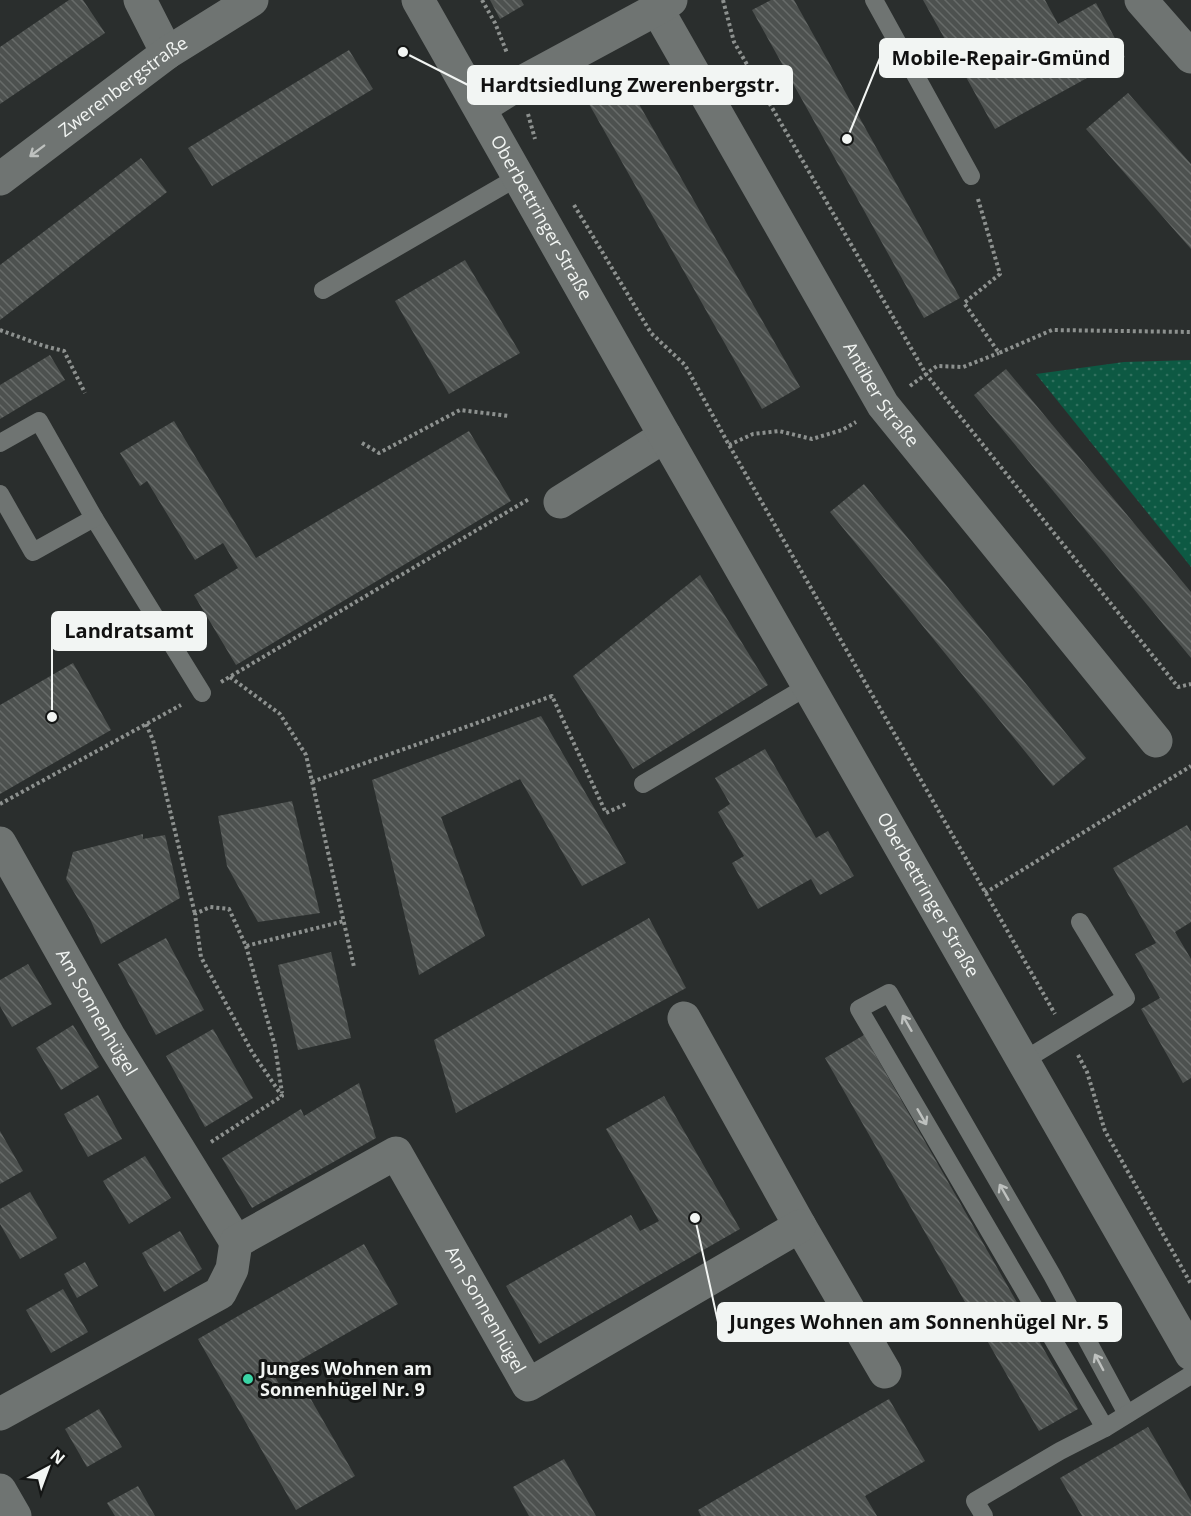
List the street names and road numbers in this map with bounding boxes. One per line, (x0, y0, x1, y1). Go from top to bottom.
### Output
street label: Zwerenbergstraße (53, 30, 192, 142)
street label: Oberbettringer Straße (486, 130, 598, 304)
street label: Antiber Straße (838, 337, 925, 451)
street label: Oberbettringer Straße (872, 808, 986, 981)
street label: Am Sonnenhügel (51, 944, 144, 1080)
street label: Am Sonnenhügel (440, 1241, 532, 1378)

